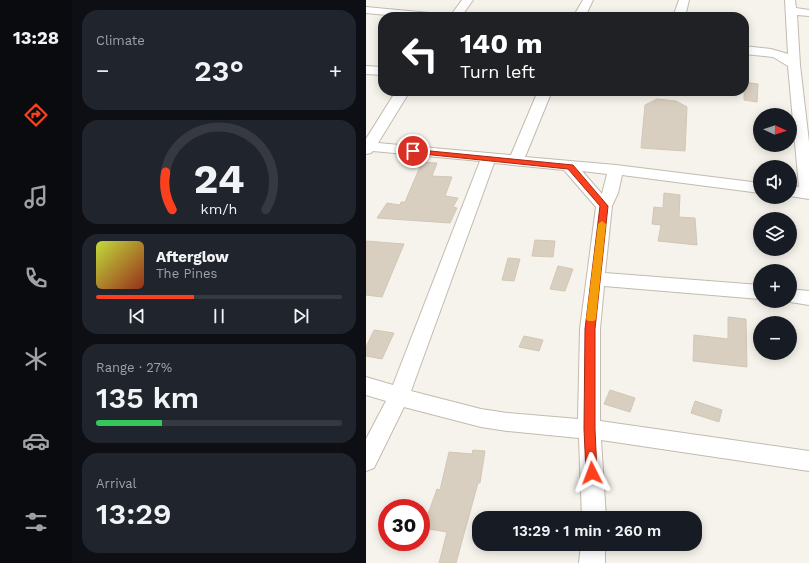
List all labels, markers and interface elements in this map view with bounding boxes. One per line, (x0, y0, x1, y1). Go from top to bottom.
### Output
text: 13:28 (13, 27, 59, 48)
text: 140 m (460, 27, 543, 60)
icon: left (394, 28, 446, 80)
text: Climate (96, 33, 145, 48)
text: 23° (194, 53, 244, 88)
text: − (96, 58, 109, 83)
text: + (329, 58, 342, 83)
text: Turn left (460, 61, 535, 82)
icon: directions (22, 101, 50, 129)
north arrow (753, 108, 797, 152)
map controls (753, 108, 797, 360)
pin (396, 134, 430, 168)
icon: arrive (402, 140, 424, 162)
text: 24 (193, 154, 245, 203)
button: sound (753, 160, 797, 204)
icon: music (22, 183, 50, 211)
text: km/h (201, 200, 237, 216)
button: layers (753, 212, 797, 256)
text: Afterglow (156, 248, 229, 266)
icon: phone (22, 264, 50, 292)
button: + (753, 264, 797, 308)
text: The Pines (156, 266, 217, 281)
icon: previous (126, 305, 148, 327)
icon: pause (208, 305, 230, 327)
icon: next (290, 305, 312, 327)
button: − (753, 316, 797, 360)
icon: climate (22, 345, 50, 373)
text: Range · 27% (96, 360, 172, 375)
text: 135 km (96, 380, 199, 415)
icon: car (22, 427, 50, 455)
position arrow (571, 452, 613, 494)
text: Arrival (96, 476, 137, 491)
text: 13:29 (96, 496, 171, 531)
speed limit sign: 30 (378, 499, 430, 551)
icon: filters (22, 508, 50, 536)
text: 13:29 · 1 min · 260 m (513, 522, 661, 540)

